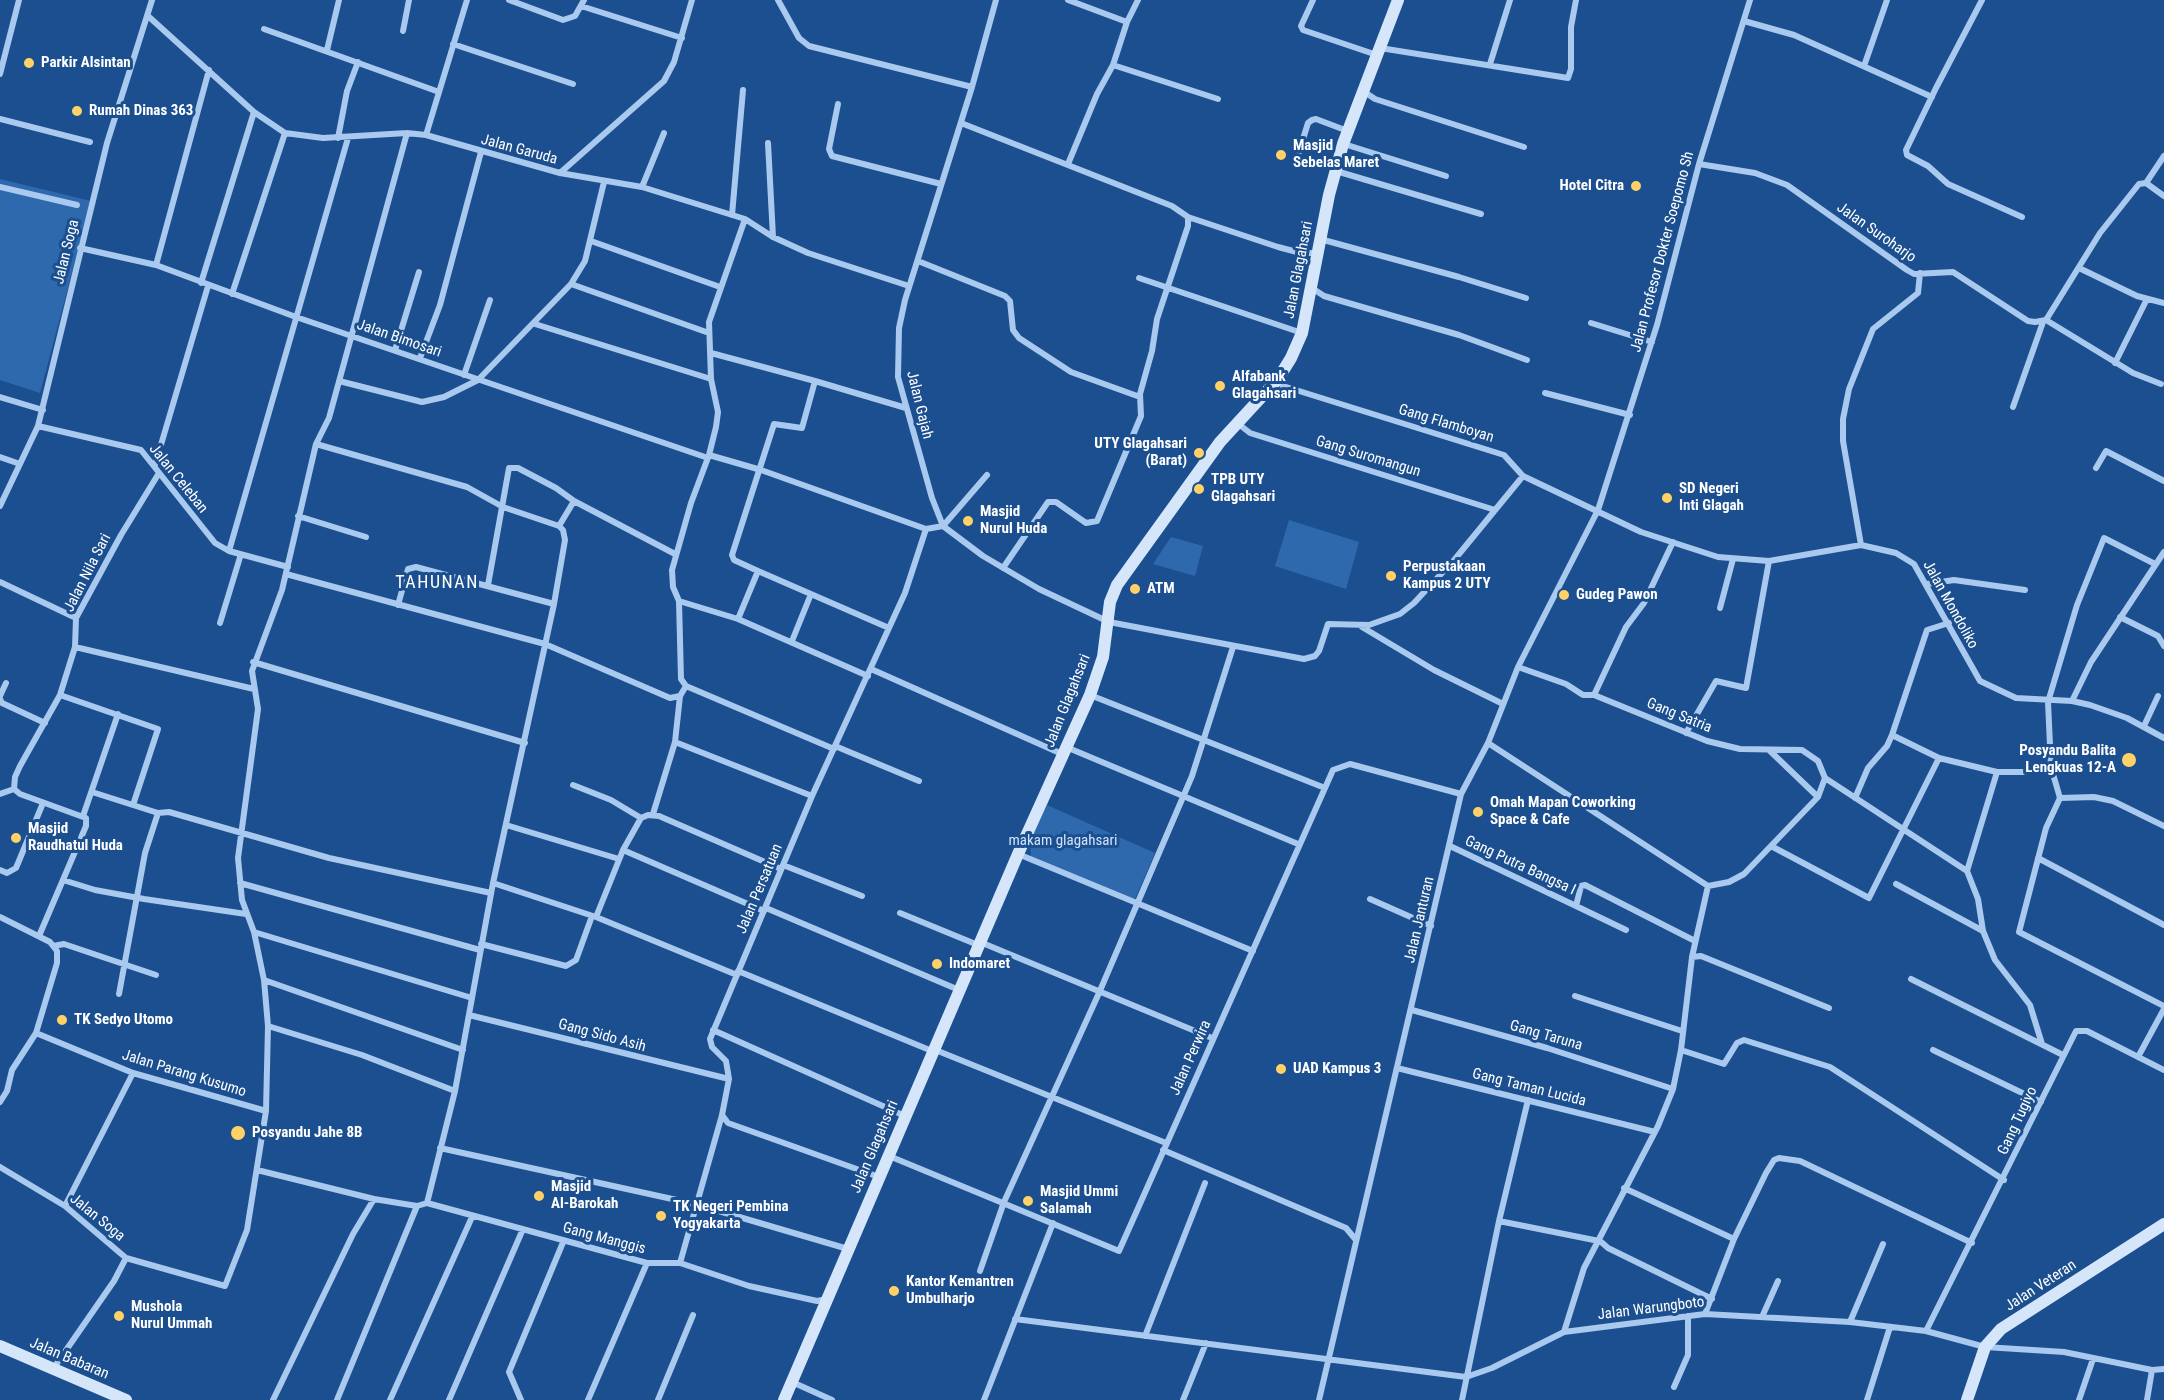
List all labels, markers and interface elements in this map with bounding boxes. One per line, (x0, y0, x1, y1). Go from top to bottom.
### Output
place label: Parkir Alsintan (41, 54, 131, 72)
marker: Parkir Alsintan (22, 56, 36, 70)
place label: Rumah Dinas 363 (89, 102, 193, 120)
marker: Rumah Dinas 363 (70, 104, 84, 118)
street label: Jalan Garuda (479, 131, 559, 169)
place label: Masjid Sebelas Maret (1293, 137, 1379, 172)
marker: Masjid Sebelas Maret (1274, 148, 1288, 162)
street label: Jalan Profesor Dokter Soepomo Sh (1628, 150, 1698, 354)
place label: Hotel Citra (1560, 177, 1624, 195)
marker: Hotel Citra (1629, 179, 1643, 193)
street label: Jalan Suroharjo (1833, 199, 1919, 267)
street label: Jalan Soga (50, 218, 84, 286)
street label: Jalan Glagahsari (1281, 220, 1317, 320)
street label: Jalan Bimosari (354, 316, 444, 362)
place label: Alfabank Glagahsari (1232, 368, 1296, 403)
street label: Jalan Gajah (902, 369, 936, 441)
marker: Alfabank Glagahsari (1213, 379, 1227, 393)
street label: Gang Flamboyan (1396, 401, 1496, 447)
street label: Gang Suromangun (1313, 432, 1423, 482)
place label: UTY Glagahsari (Barat) (1094, 435, 1187, 470)
street label: Jalan Celeban (145, 441, 211, 517)
marker: UTY Glagahsari (Barat) (1192, 446, 1206, 460)
place label: TPB UTY Glagahsari (1211, 471, 1275, 506)
place label: SD Negeri Inti Glagah (1679, 480, 1744, 515)
marker: TPB UTY Glagahsari (1192, 482, 1206, 496)
marker: SD Negeri Inti Glagah (1660, 491, 1674, 505)
place label: Masjid Nurul Huda (980, 503, 1047, 538)
marker: Masjid Nurul Huda (961, 514, 975, 528)
street label: Jalan Nila Sari (61, 531, 115, 615)
place label: Perpustakaan Kampus 2 UTY (1403, 558, 1491, 593)
street label: Jalan Mondoliko (1918, 558, 1982, 652)
marker: Perpustakaan Kampus 2 UTY (1384, 569, 1398, 583)
district label: TAHUNAN (395, 572, 479, 594)
place label: ATM (1147, 580, 1175, 598)
marker: ATM (1128, 582, 1142, 596)
place label: Gudeg Pawon (1576, 586, 1658, 604)
marker: Gudeg Pawon (1557, 588, 1571, 602)
street label: Jalan Glagahsari (1041, 652, 1095, 750)
street label: Gang Satria (1644, 695, 1714, 737)
place label: Posyandu Balita Lengkuas 12-A (2019, 742, 2116, 777)
marker: Posyandu Balita Lengkuas 12-A (2120, 751, 2138, 769)
place label: Omah Mapan Coworking Space & Cafe (1490, 794, 1636, 829)
marker: Omah Mapan Coworking Space & Cafe (1471, 805, 1485, 819)
place label: Masjid Raudhatul Huda (28, 820, 123, 855)
marker: Masjid Raudhatul Huda (9, 831, 23, 845)
park label: makam glagahsari (1008, 832, 1118, 850)
street label: Gang Putra Bangsa I (1462, 832, 1578, 900)
street label: Jalan Persatuan (733, 841, 787, 937)
street label: Jalan Janturan (1401, 875, 1439, 965)
place label: Indomaret (949, 955, 1010, 973)
marker: Indomaret (930, 957, 944, 971)
place label: TK Sedyo Utomo (74, 1011, 173, 1029)
marker: TK Sedyo Utomo (55, 1013, 69, 1027)
street label: Gang Sido Asih (556, 1016, 648, 1056)
street label: Gang Taruna (1508, 1017, 1584, 1055)
street label: Jalan Perwira (1166, 1018, 1216, 1098)
street label: Jalan Parang Kusumo (120, 1047, 248, 1101)
place label: UAD Kampus 3 (1293, 1060, 1381, 1078)
marker: UAD Kampus 3 (1274, 1062, 1288, 1076)
street label: Gang Taman Lucida (1470, 1065, 1588, 1111)
street label: Gang Tugiyo (1994, 1084, 2042, 1158)
street label: Jalan Glagahsari (847, 1098, 903, 1196)
marker: Posyandu Jahe 8B (229, 1124, 247, 1142)
place label: Posyandu Jahe 8B (252, 1124, 362, 1142)
place label: Masjid Al-Barokah (551, 1178, 618, 1213)
place label: Masjid Ummi Salamah (1040, 1183, 1118, 1218)
marker: Masjid Al-Barokah (532, 1189, 546, 1203)
street label: Jalan Soga (66, 1190, 128, 1246)
marker: Masjid Ummi Salamah (1021, 1194, 1035, 1208)
place label: TK Negeri Pembina Yogyakarta (673, 1198, 789, 1233)
marker: TK Negeri Pembina Yogyakarta (654, 1209, 668, 1223)
street label: Gang Manggis (561, 1219, 647, 1259)
street label: Jalan Veteran (2002, 1256, 2080, 1316)
place label: Kantor Kemantren Umbulharjo (906, 1273, 1014, 1308)
marker: Kantor Kemantren Umbulharjo (887, 1284, 901, 1298)
street label: Jalan Warungboto (1597, 1294, 1705, 1324)
place label: Mushola Nurul Ummah (131, 1298, 212, 1333)
marker: Mushola Nurul Ummah (112, 1309, 126, 1323)
street label: Jalan Babaran (27, 1334, 111, 1384)

